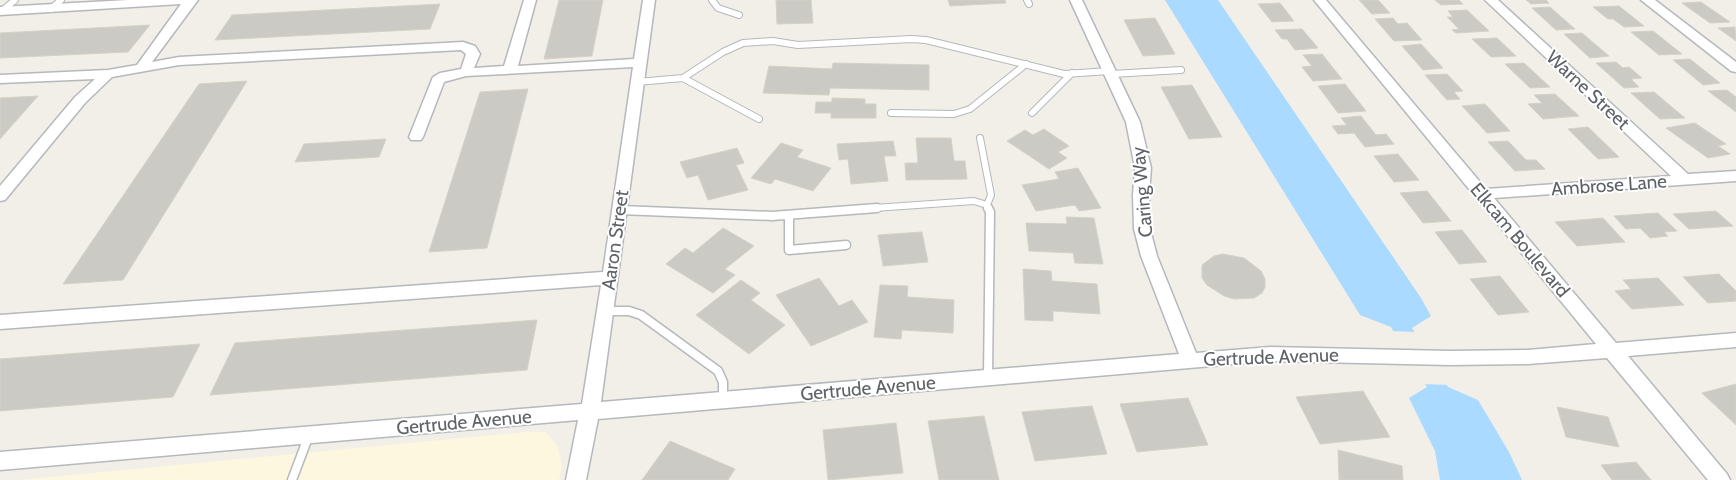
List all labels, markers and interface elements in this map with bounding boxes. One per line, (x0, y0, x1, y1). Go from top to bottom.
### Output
street label: Warne Street (1541, 46, 1635, 135)
street label: Caring Way (1127, 145, 1157, 238)
street label: Ambrose Lane (1550, 169, 1668, 201)
street label: Elkcam Boulevard (1465, 178, 1575, 302)
street label: Aaron Street (597, 188, 633, 291)
street label: Gertrude Avenue (1203, 343, 1339, 371)
street label: Gertrude Avenue (799, 371, 937, 405)
street label: Gertrude Avenue (395, 405, 533, 439)

